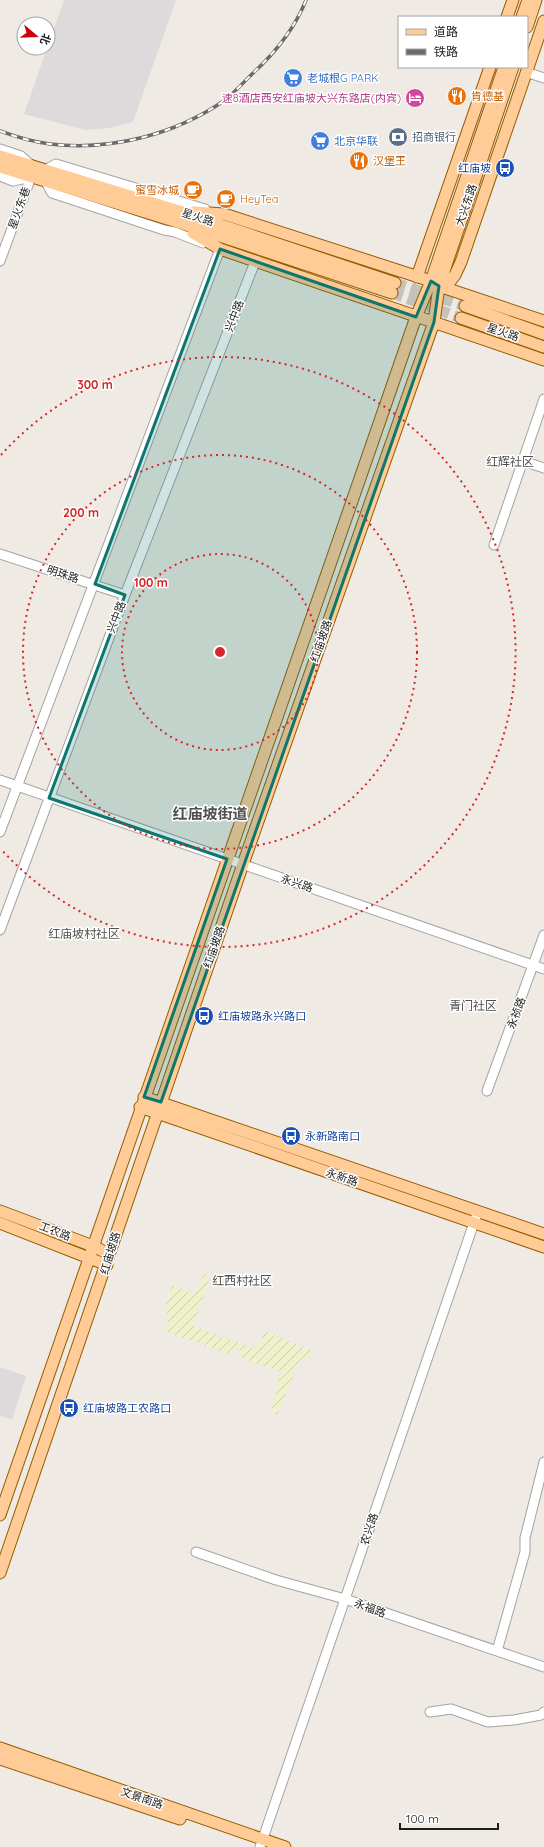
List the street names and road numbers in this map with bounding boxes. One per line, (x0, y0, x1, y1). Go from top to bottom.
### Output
street label: 大兴东路 (452, 182, 480, 228)
street label: 星火东巷 (5, 185, 33, 231)
street label: 星火路 (180, 205, 216, 229)
street label: 兴中路 (222, 298, 246, 334)
street label: 星火路 (485, 320, 521, 344)
street label: 明珠路 (45, 562, 81, 586)
street label: 兴中路 (104, 599, 128, 635)
street label: 红庙坡路 (307, 618, 335, 664)
street label: 永兴路 (279, 871, 315, 895)
street label: 红庙坡路 (200, 924, 228, 970)
street label: 永祯路 (504, 995, 528, 1031)
street label: 永新路 (324, 1165, 360, 1189)
street label: 工农路 (37, 1219, 73, 1243)
street label: 红庙坡路 (97, 1230, 123, 1276)
street label: 农兴路 (357, 1511, 381, 1547)
street label: 永福路 (352, 1596, 388, 1620)
street label: 文景南路 (119, 1784, 165, 1812)

